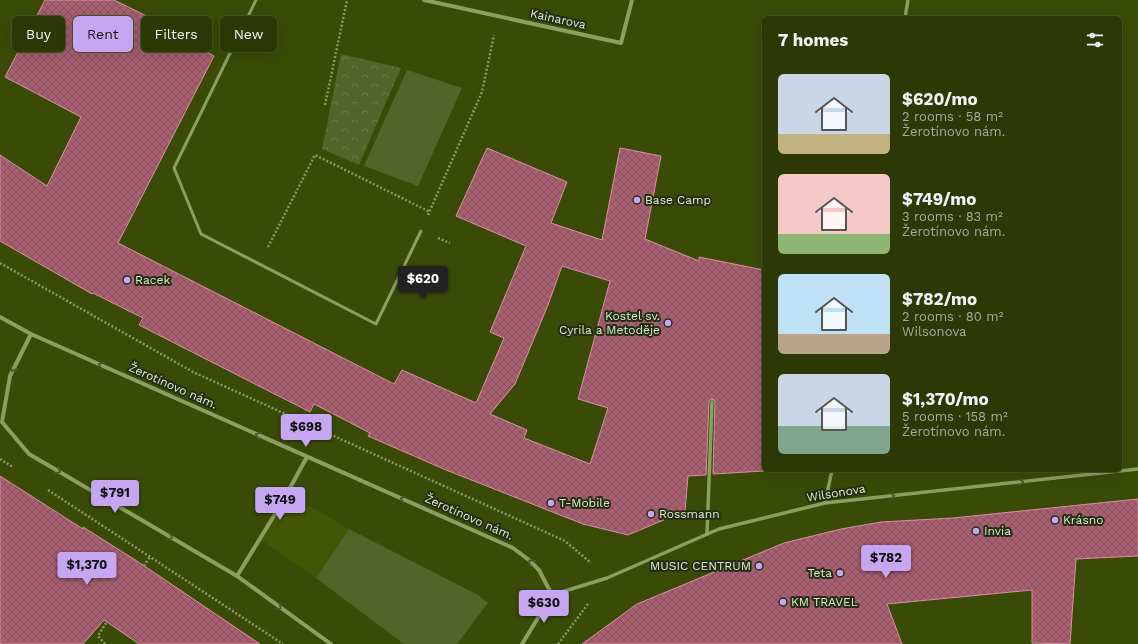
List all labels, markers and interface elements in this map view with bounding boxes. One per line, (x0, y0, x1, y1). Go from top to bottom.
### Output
street label: Kainarova (529, 6, 587, 32)
chip: Buy (12, 16, 65, 52)
chip: Rent (73, 16, 133, 52)
chip: Filters (141, 16, 212, 52)
chip: New (220, 16, 277, 52)
icon: filters (1084, 29, 1106, 51)
text: 7 homes (778, 30, 848, 50)
text: $620/mo (902, 89, 978, 109)
icon: home (810, 90, 858, 138)
text: 2 rooms · 58 m² (902, 109, 1003, 124)
text: Žerotínovo nám. (902, 124, 1005, 139)
text: $749/mo (902, 189, 976, 209)
icon: home (810, 190, 858, 238)
place label: Base Camp (645, 193, 711, 207)
marker: Base Camp (632, 195, 642, 205)
text: 3 rooms · 83 m² (902, 209, 1003, 224)
text: Žerotínovo nám. (902, 224, 1005, 239)
pin: $620 (399, 266, 447, 300)
text: $620 (407, 271, 439, 286)
place label: Racek (135, 273, 170, 287)
marker: Racek (122, 275, 132, 285)
text: $782/mo (902, 289, 977, 309)
icon: home (810, 290, 858, 338)
place label: Kostel sv. Cyrila a Metoděje (559, 309, 660, 337)
text: 2 rooms · 80 m² (902, 309, 1003, 324)
marker: Kostel sv. Cyrila a Metoděje (663, 318, 673, 328)
text: Wilsonova (902, 324, 966, 339)
street label: Žerotínovo nám. (127, 360, 219, 412)
one-way arrow (98, 362, 105, 370)
one-way arrow (11, 365, 18, 373)
text: $1,370/mo (902, 389, 989, 409)
icon: home (810, 390, 858, 438)
text: 5 rooms · 158 m² (902, 409, 1008, 424)
pin: $698 (282, 414, 330, 448)
text: $698 (290, 419, 322, 434)
text: Žerotínovo nám. (902, 424, 1005, 439)
one-way arrow (255, 432, 263, 440)
one-way arrow (54, 466, 61, 473)
one-way arrow (1018, 477, 1024, 486)
pin: $791 (91, 480, 139, 514)
street label: Wilsonova (806, 481, 867, 505)
text: $791 (100, 485, 130, 500)
pin: $749 (256, 487, 304, 521)
street label: Žerotínovo nám. (423, 491, 515, 543)
text: $749 (264, 492, 296, 507)
one-way arrow (889, 492, 895, 501)
one-way arrow (399, 496, 407, 504)
place label: T-Mobile (559, 496, 610, 510)
marker: T-Mobile (546, 498, 556, 508)
place label: Rossmann (659, 507, 720, 521)
marker: Rossmann (646, 509, 656, 519)
place label: Krásno (1063, 513, 1103, 527)
marker: Krásno (1050, 515, 1060, 525)
place label: Invia (984, 524, 1011, 538)
marker: Invia (971, 526, 981, 536)
one-way arrow (166, 532, 173, 539)
pin: $782 (862, 545, 910, 579)
text: $782 (870, 550, 902, 565)
pin: $1,370 (54, 552, 120, 586)
text: $1,370 (67, 557, 108, 572)
one-way arrow (528, 559, 536, 567)
place label: MUSIC CENTRUM (650, 559, 751, 573)
marker: MUSIC CENTRUM (754, 561, 764, 571)
place label: Teta (808, 566, 832, 580)
marker: Teta (835, 568, 845, 578)
pin: $630 (520, 590, 568, 624)
text: $630 (528, 595, 560, 610)
place label: KM TRAVEL (791, 595, 858, 609)
marker: KM TRAVEL (778, 597, 788, 607)
one-way arrow (275, 602, 282, 609)

